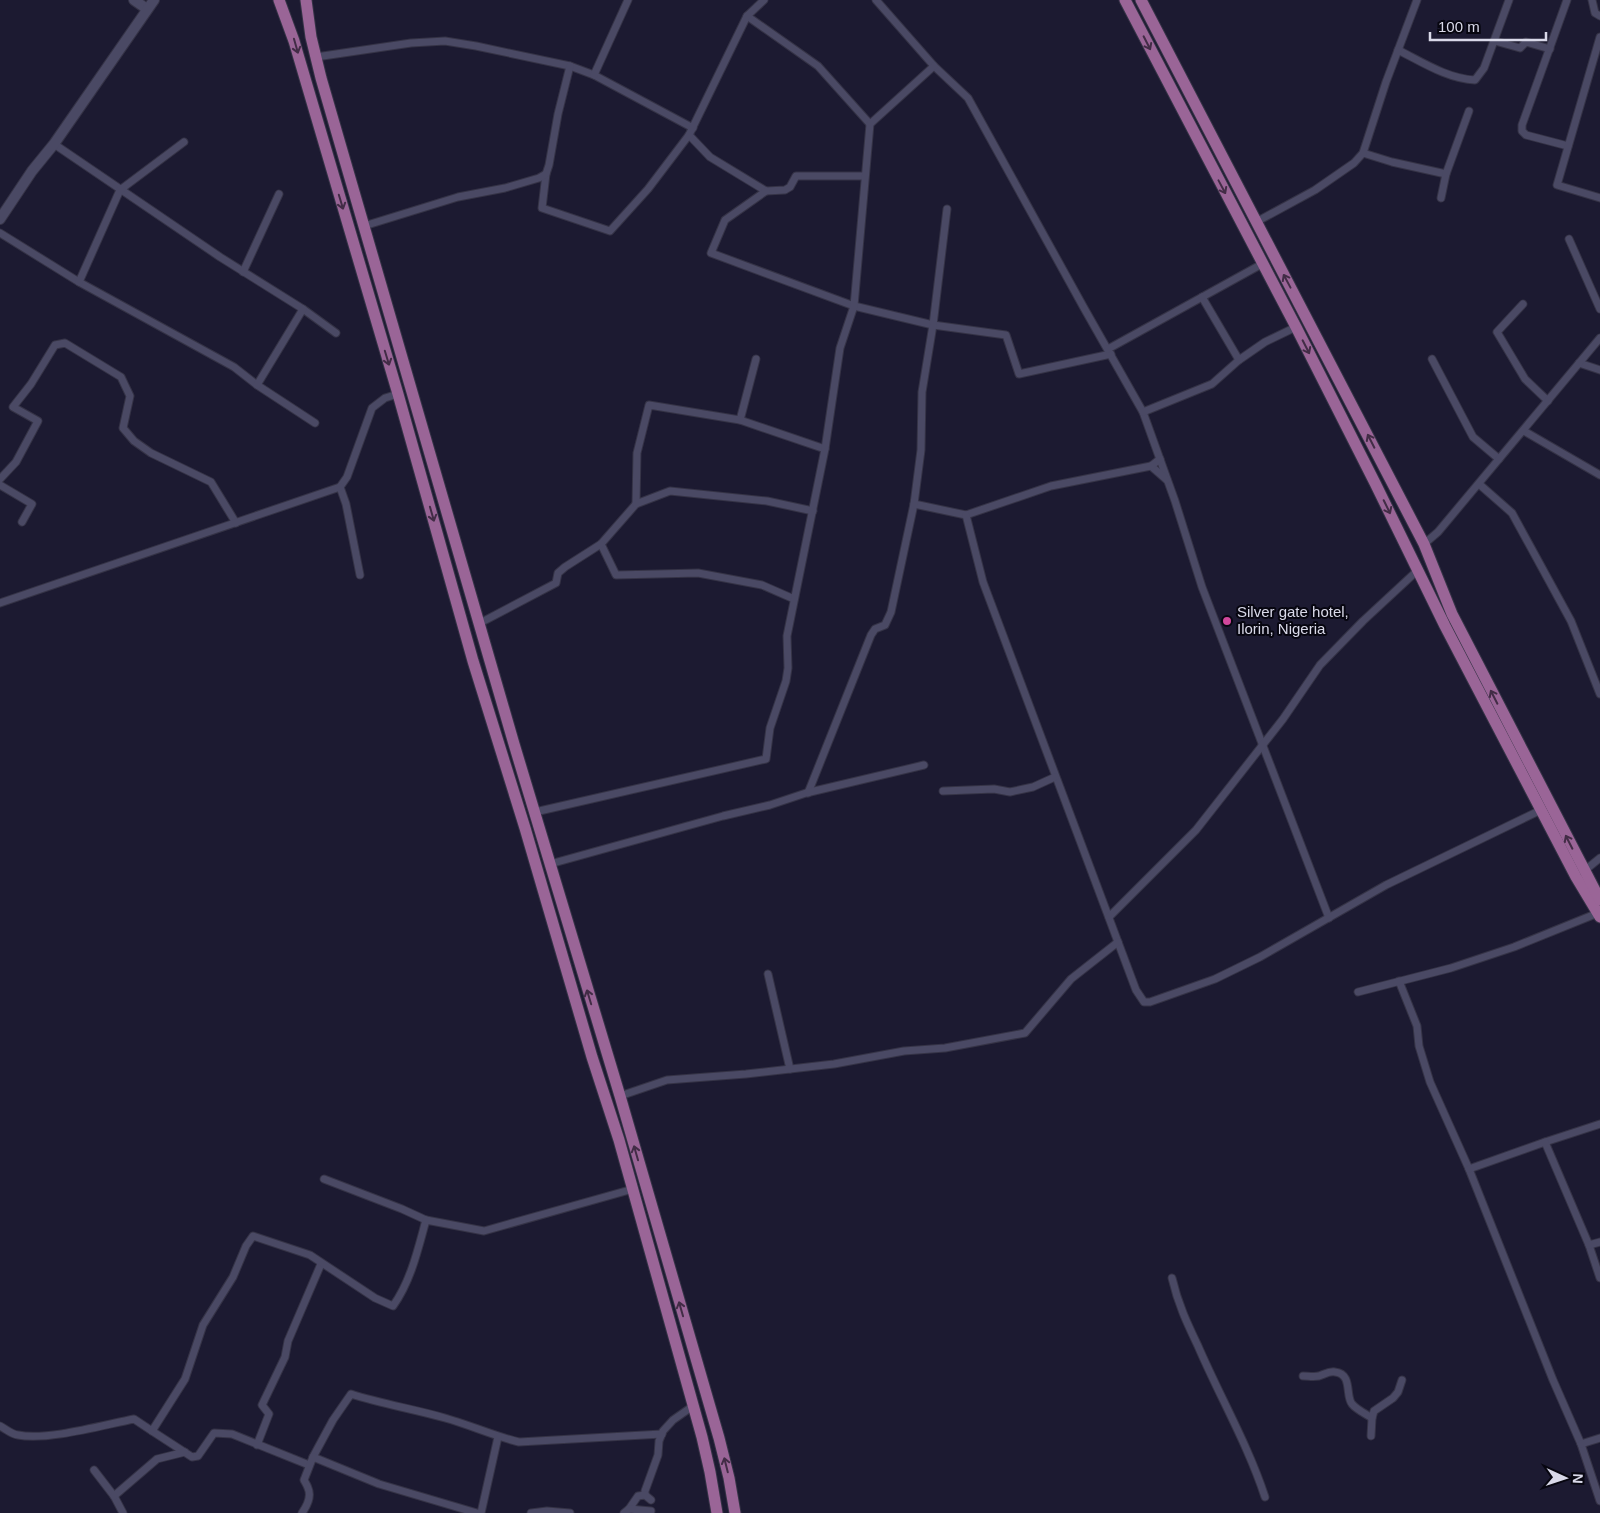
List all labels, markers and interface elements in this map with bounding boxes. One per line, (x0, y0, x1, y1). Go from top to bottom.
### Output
scale bar (1430, 10, 1546, 42)
text: 100 m (1438, 18, 1480, 35)
one-way arrow (1142, 36, 1152, 51)
one-way arrow (291, 38, 301, 54)
one-way arrow (1217, 180, 1227, 195)
one-way arrow (336, 194, 346, 210)
one-way arrow (1282, 274, 1292, 289)
one-way arrow (1302, 339, 1311, 354)
one-way arrow (383, 349, 393, 365)
one-way arrow (1366, 434, 1375, 449)
one-way arrow (1382, 500, 1392, 515)
one-way arrow (427, 506, 437, 522)
place label: Silver gate hotel, Ilorin, Nigeria (1237, 603, 1349, 637)
marker: Silver gate hotel, Ilorin, Nigeria (1221, 615, 1233, 627)
one-way arrow (1489, 690, 1499, 705)
one-way arrow (1564, 835, 1573, 850)
one-way arrow (584, 990, 594, 1006)
one-way arrow (631, 1145, 640, 1161)
one-way arrow (675, 1301, 685, 1317)
north arrow (1540, 1453, 1590, 1503)
one-way arrow (721, 1458, 730, 1474)
text: N (1570, 1473, 1586, 1484)

